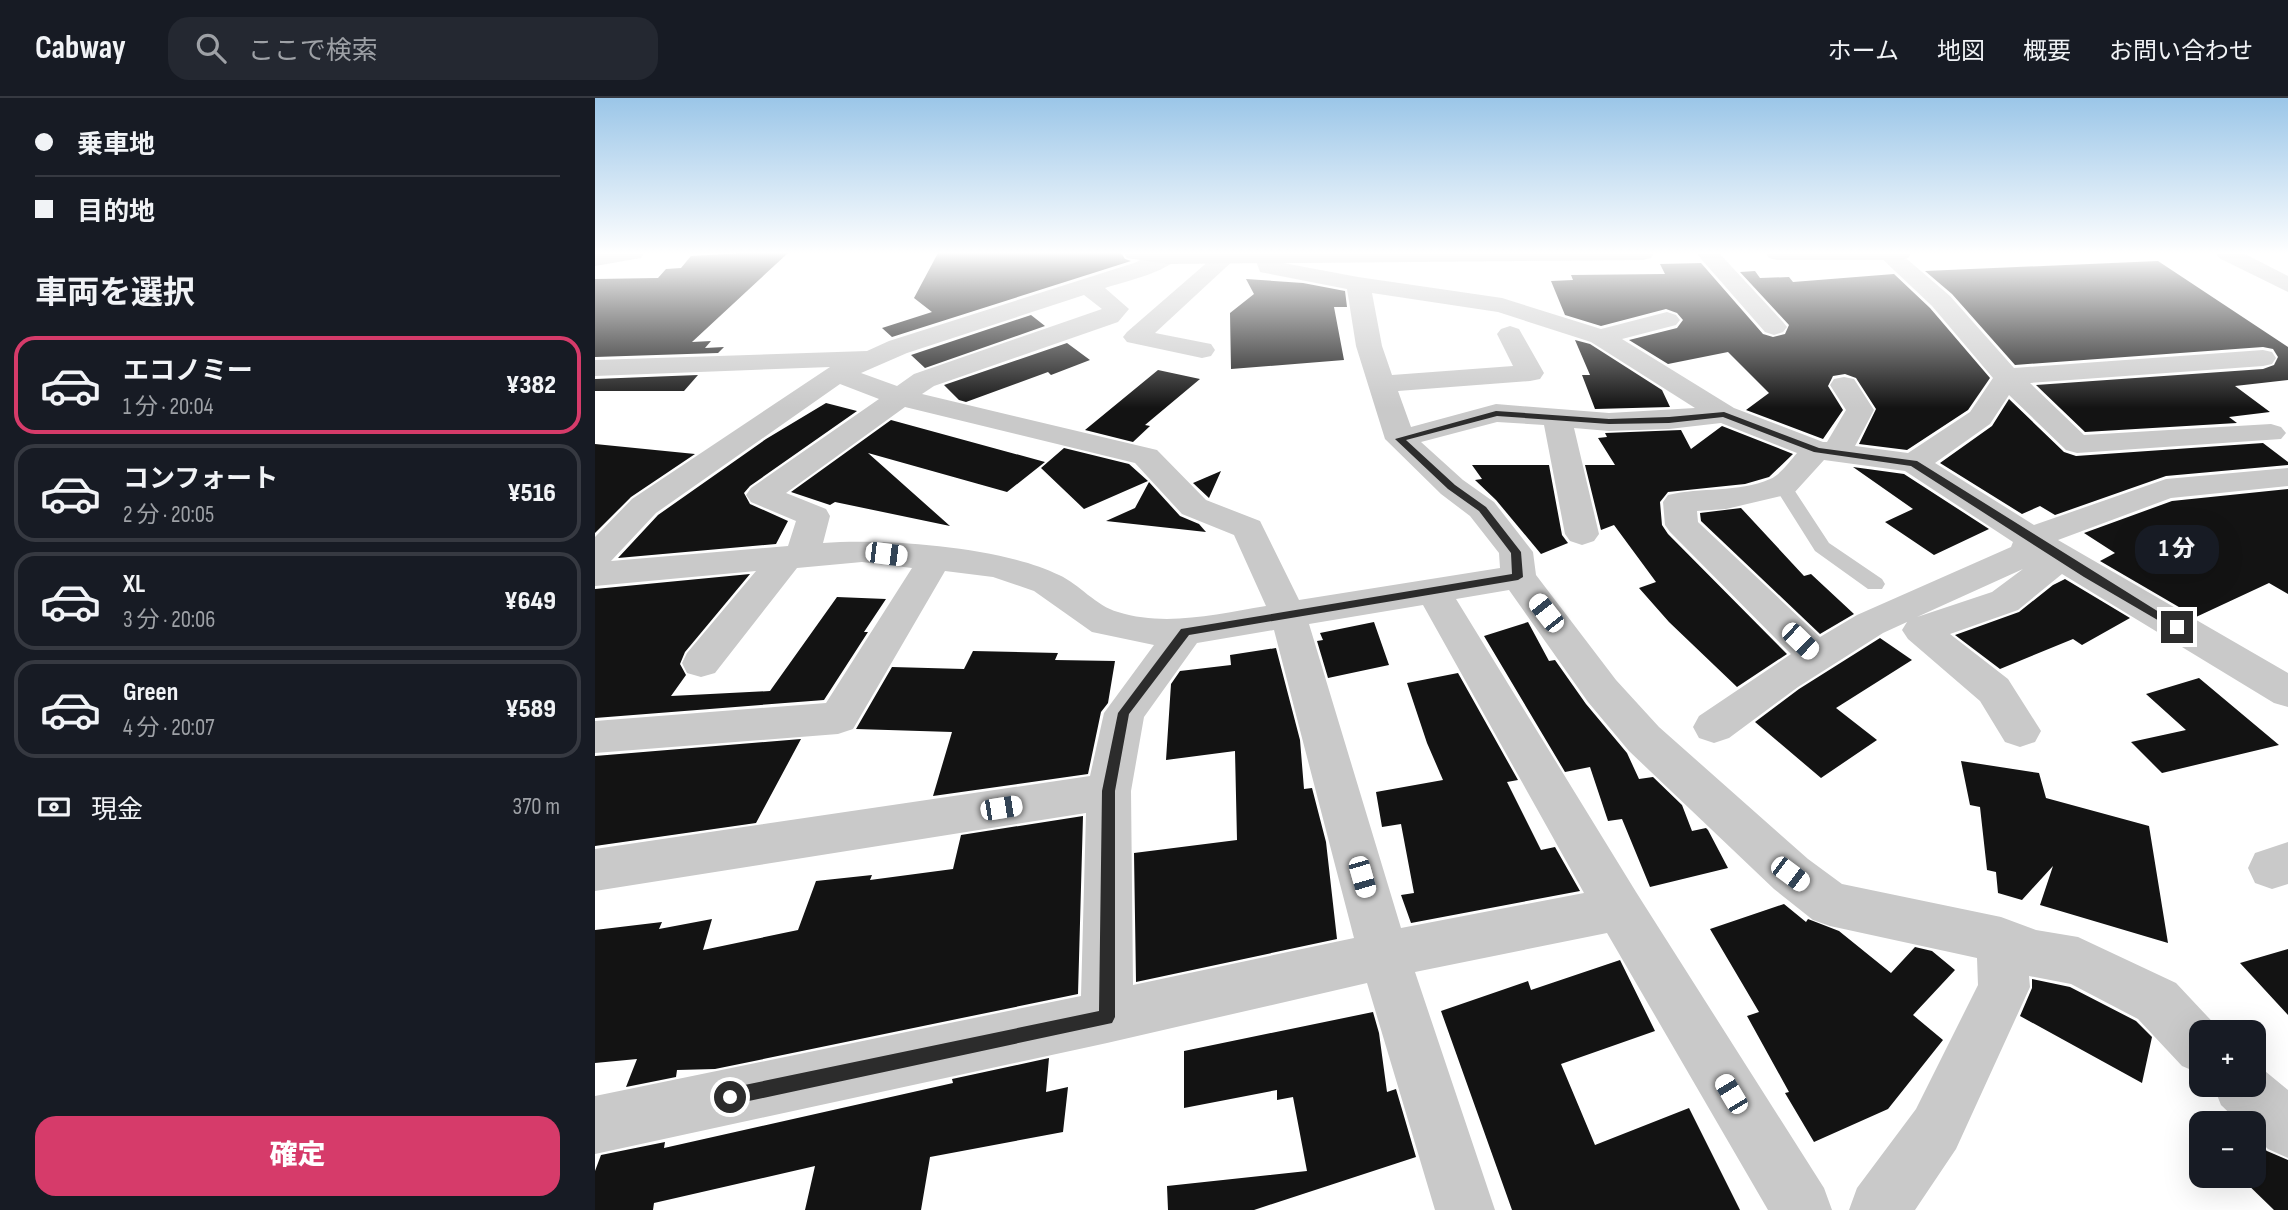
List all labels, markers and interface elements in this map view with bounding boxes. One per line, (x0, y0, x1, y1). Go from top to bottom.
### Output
search box (168, 17, 658, 80)
text: Cabway (35, 28, 126, 68)
icon: search (192, 29, 230, 67)
text: ここで検索 (248, 36, 378, 67)
text: ホーム (1828, 37, 1899, 66)
text: 地図 (1937, 37, 1985, 66)
text: 概要 (2023, 37, 2071, 66)
text: お問い合わせ (2109, 37, 2253, 66)
text: 乗車地 (77, 130, 155, 161)
text: 目的地 (77, 197, 155, 228)
text: 車両を選択 (35, 274, 195, 313)
icon: car (39, 354, 102, 417)
text: エコノミー (123, 356, 253, 387)
text: ¥382 (506, 370, 556, 401)
text: 1 分 · 20:04 (123, 393, 213, 421)
icon: car (39, 462, 102, 525)
text: コンフォート (123, 464, 278, 495)
text: ¥516 (507, 478, 556, 509)
text: 2 分 · 20:05 (123, 501, 214, 529)
callout: 1 分 (2135, 526, 2219, 574)
text: 1 分 (2159, 535, 2195, 563)
car (864, 541, 909, 567)
text: XL (123, 569, 145, 600)
icon: car (39, 570, 102, 633)
text: ¥649 (504, 586, 556, 617)
car (1525, 590, 1568, 636)
text: 3 分 · 20:06 (123, 606, 215, 634)
route end (2161, 611, 2193, 643)
car (1778, 619, 1823, 663)
text: Green (123, 677, 178, 708)
icon: car (39, 678, 102, 741)
text: ¥589 (505, 694, 556, 725)
text: 4 分 · 20:07 (123, 714, 214, 742)
icon: cash (35, 788, 73, 826)
text: 370 m (513, 793, 560, 821)
car (979, 794, 1024, 822)
text: 現金 (91, 795, 143, 826)
car (1767, 853, 1814, 895)
car (1347, 854, 1378, 900)
map controls (2189, 1020, 2266, 1188)
button: + (2189, 1020, 2266, 1097)
car (1712, 1071, 1751, 1117)
route start (714, 1081, 746, 1113)
button: − (2189, 1111, 2266, 1188)
button: 確定 (35, 1116, 560, 1196)

